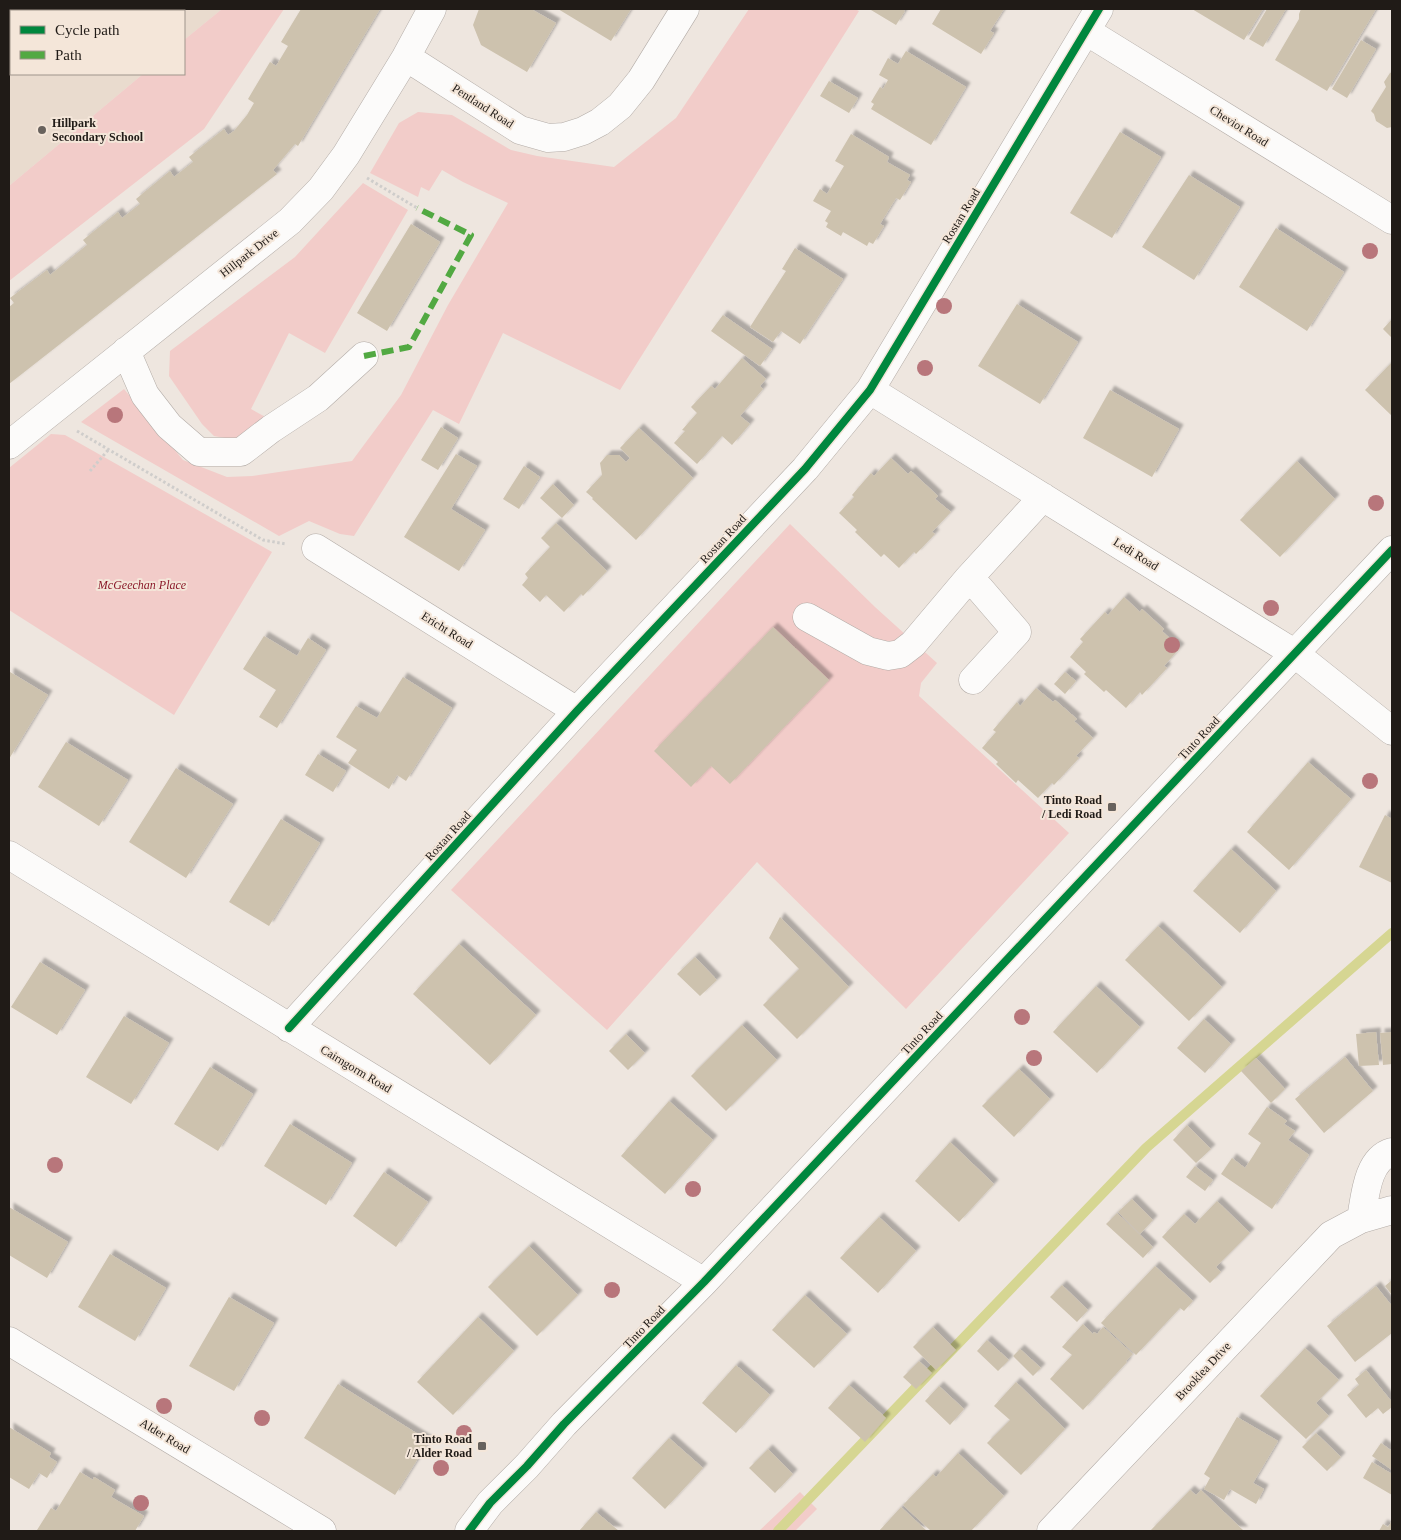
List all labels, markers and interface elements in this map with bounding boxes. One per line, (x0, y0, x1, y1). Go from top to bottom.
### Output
legend (10, 10, 185, 75)
text: Cycle path (55, 22, 120, 38)
text: Path (55, 47, 82, 63)
street label: Pentland Road (450, 81, 516, 131)
street label: Cheviot Road (1207, 102, 1271, 150)
place label: Hillpark Secondary School (52, 116, 144, 144)
marker: Hillpark Secondary School (36, 124, 48, 136)
street label: Rostan Road (939, 186, 983, 246)
street label: Hillpark Drive (217, 226, 281, 280)
street label: Rostan Road (697, 512, 749, 566)
street label: Ledi Road (1111, 535, 1161, 573)
park label: McGeechan Place (97, 578, 187, 592)
street label: Ericht Road (419, 609, 475, 651)
street label: Tinto Road (1175, 714, 1223, 762)
place label: Tinto Road / Ledi Road (1041, 793, 1102, 821)
marker: Tinto Road / Ledi Road (1106, 801, 1118, 813)
street label: Rostan Road (422, 808, 474, 864)
street label: Tinto Road (898, 1009, 946, 1057)
street label: Cairngorm Road (318, 1042, 394, 1096)
street label: Tinto Road (620, 1303, 668, 1351)
street label: Brooklea Drive (1173, 1339, 1233, 1403)
street label: Alder Road (138, 1416, 192, 1456)
place label: Tinto Road / Alder Road (406, 1432, 472, 1460)
marker: Tinto Road / Alder Road (476, 1440, 488, 1452)

